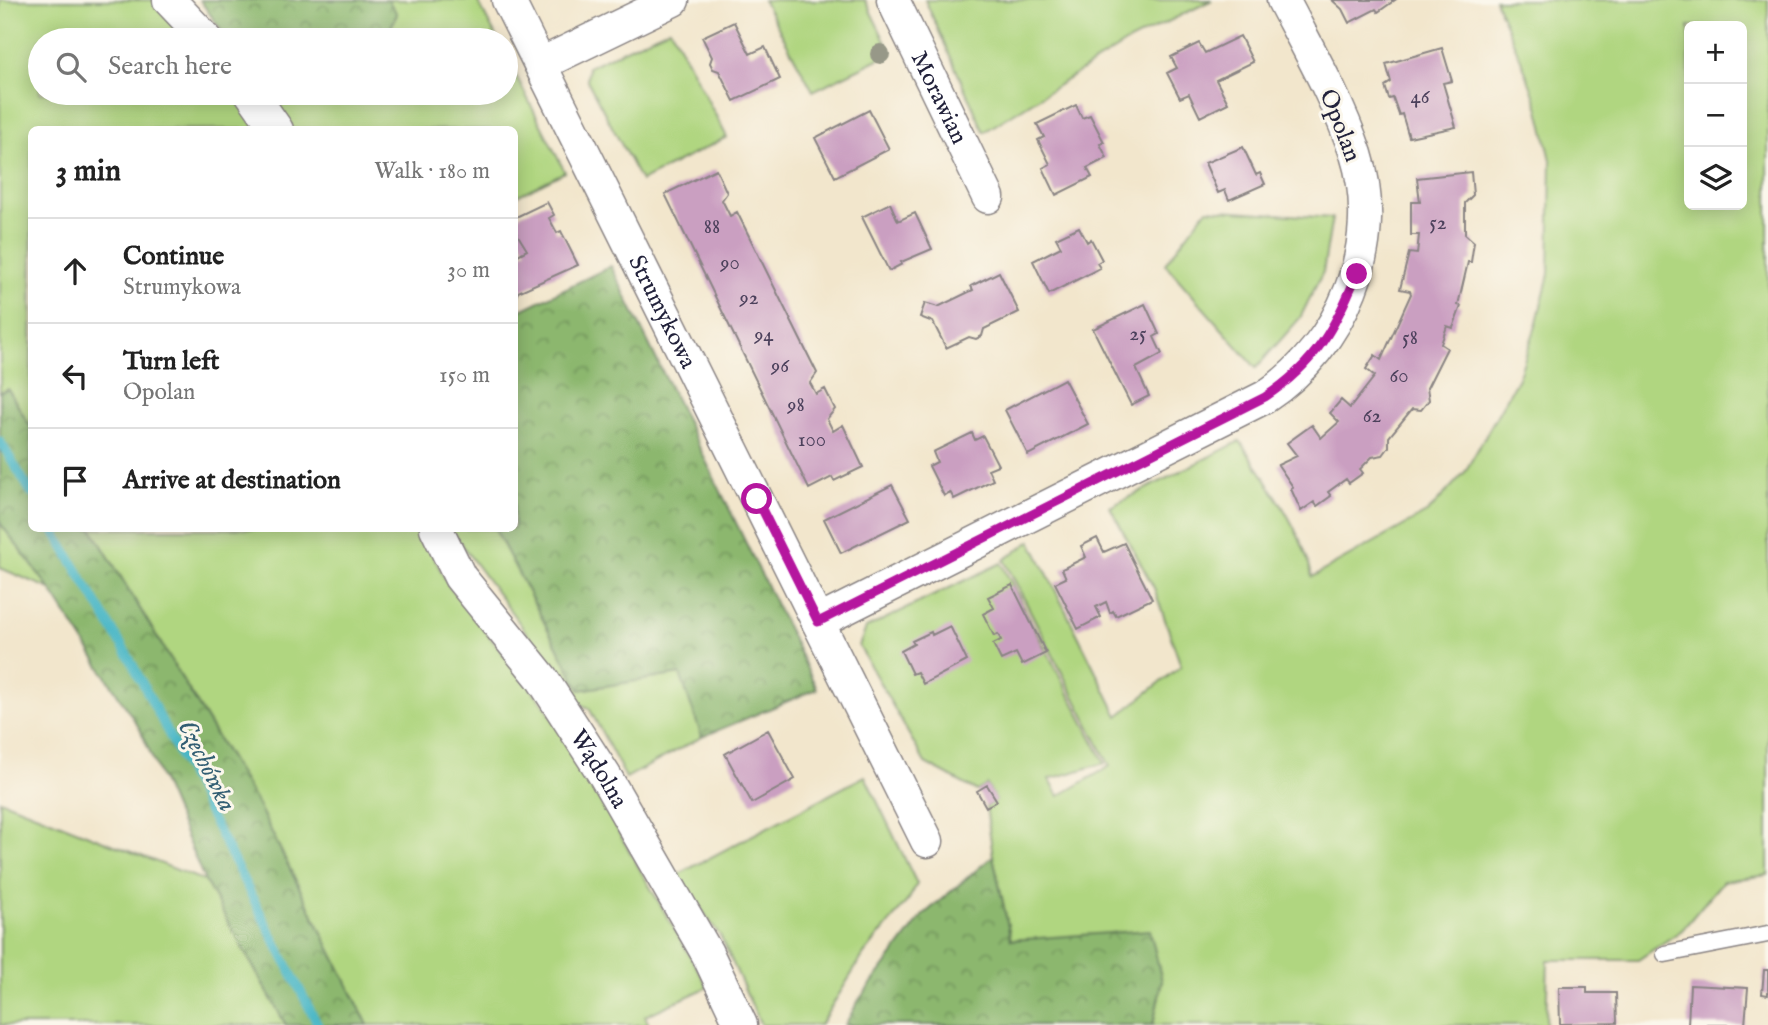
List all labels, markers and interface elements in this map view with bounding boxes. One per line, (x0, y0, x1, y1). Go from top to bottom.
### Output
map controls (1684, 21, 1747, 210)
button: + (1684, 21, 1747, 84)
search box (28, 28, 518, 105)
street label: Morawian (903, 46, 974, 150)
icon: search (52, 48, 90, 86)
text: Search here (108, 50, 232, 83)
house number: 46 (1410, 84, 1431, 111)
button: − (1684, 84, 1747, 147)
street label: Opolan (1312, 85, 1368, 167)
button: layers (1684, 147, 1747, 210)
text: 3 min (56, 153, 121, 191)
text: Walk · 180 m (374, 157, 490, 186)
house number: 52 (1429, 210, 1447, 237)
house number: 88 (704, 214, 720, 241)
text: Continue (123, 240, 224, 273)
street label: Strumykowa (621, 250, 703, 375)
house number: 90 (719, 250, 740, 277)
icon: ahead (56, 252, 94, 290)
text: 30 m (447, 256, 490, 285)
route end (1341, 258, 1372, 289)
text: Strumykowa (123, 273, 241, 302)
house number: 92 (738, 285, 759, 312)
house number: 25 (1129, 321, 1147, 348)
house number: 94 (753, 322, 774, 349)
house number: 58 (1402, 325, 1418, 352)
text: Turn left (123, 345, 220, 378)
house number: 96 (770, 353, 790, 380)
icon: left (56, 357, 94, 395)
text: 150 m (439, 361, 490, 390)
house number: 60 (1389, 363, 1409, 390)
text: Opolan (123, 378, 195, 407)
house number: 98 (786, 392, 805, 419)
house number: 62 (1363, 403, 1382, 430)
house number: 100 (798, 427, 826, 454)
icon: arrive (56, 462, 94, 500)
text: Arrive at destination (123, 464, 341, 497)
route start (741, 483, 772, 514)
water label: Czechówka (170, 714, 244, 817)
street label: Wądolna (562, 724, 635, 815)

